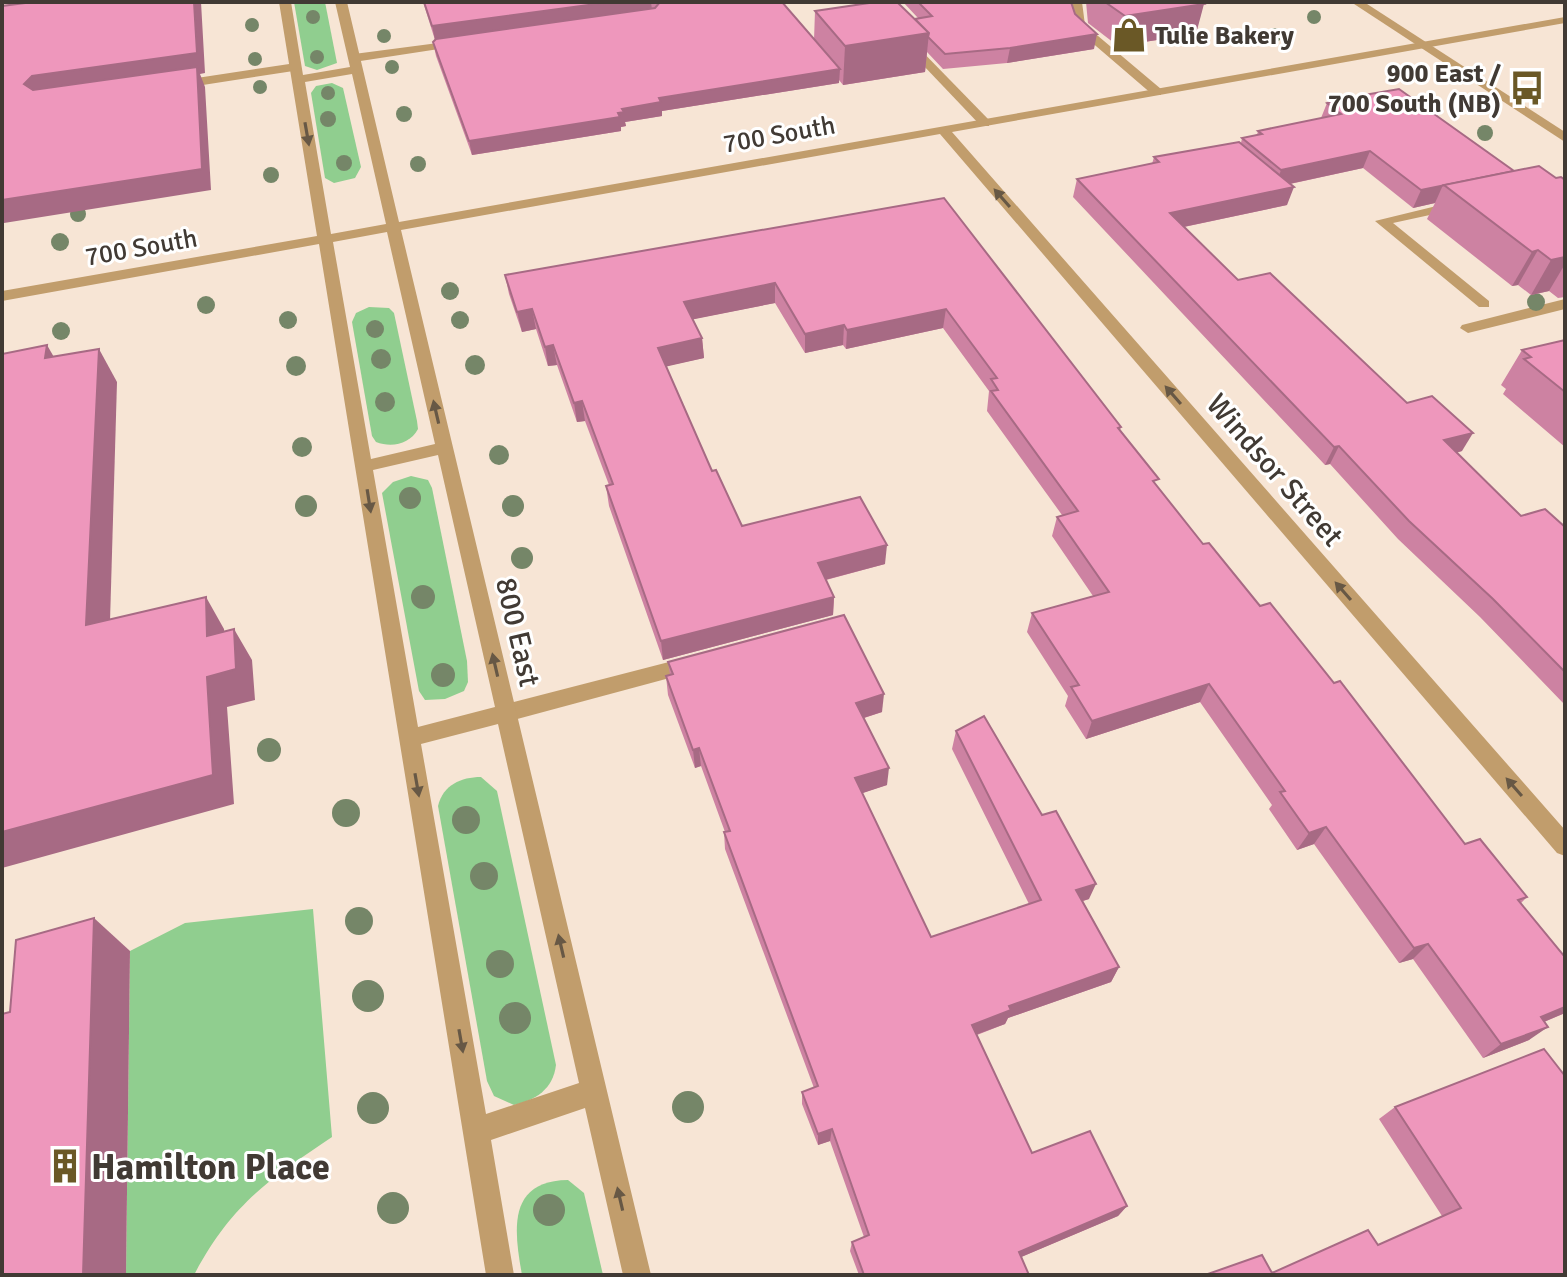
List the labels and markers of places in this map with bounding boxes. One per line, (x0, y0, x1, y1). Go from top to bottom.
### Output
shop icon: Tulie Bakery (1110, 16, 1148, 54)
place label: Tulie Bakery (1155, 20, 1294, 52)
place label: 900 East / 700 South (NB) (1328, 58, 1501, 120)
bus stop icon: 900 East / 700 South (NB) (1508, 69, 1546, 107)
place label: Hamilton Place (91, 1145, 330, 1190)
building icon: Hamilton Place (46, 1147, 84, 1185)

